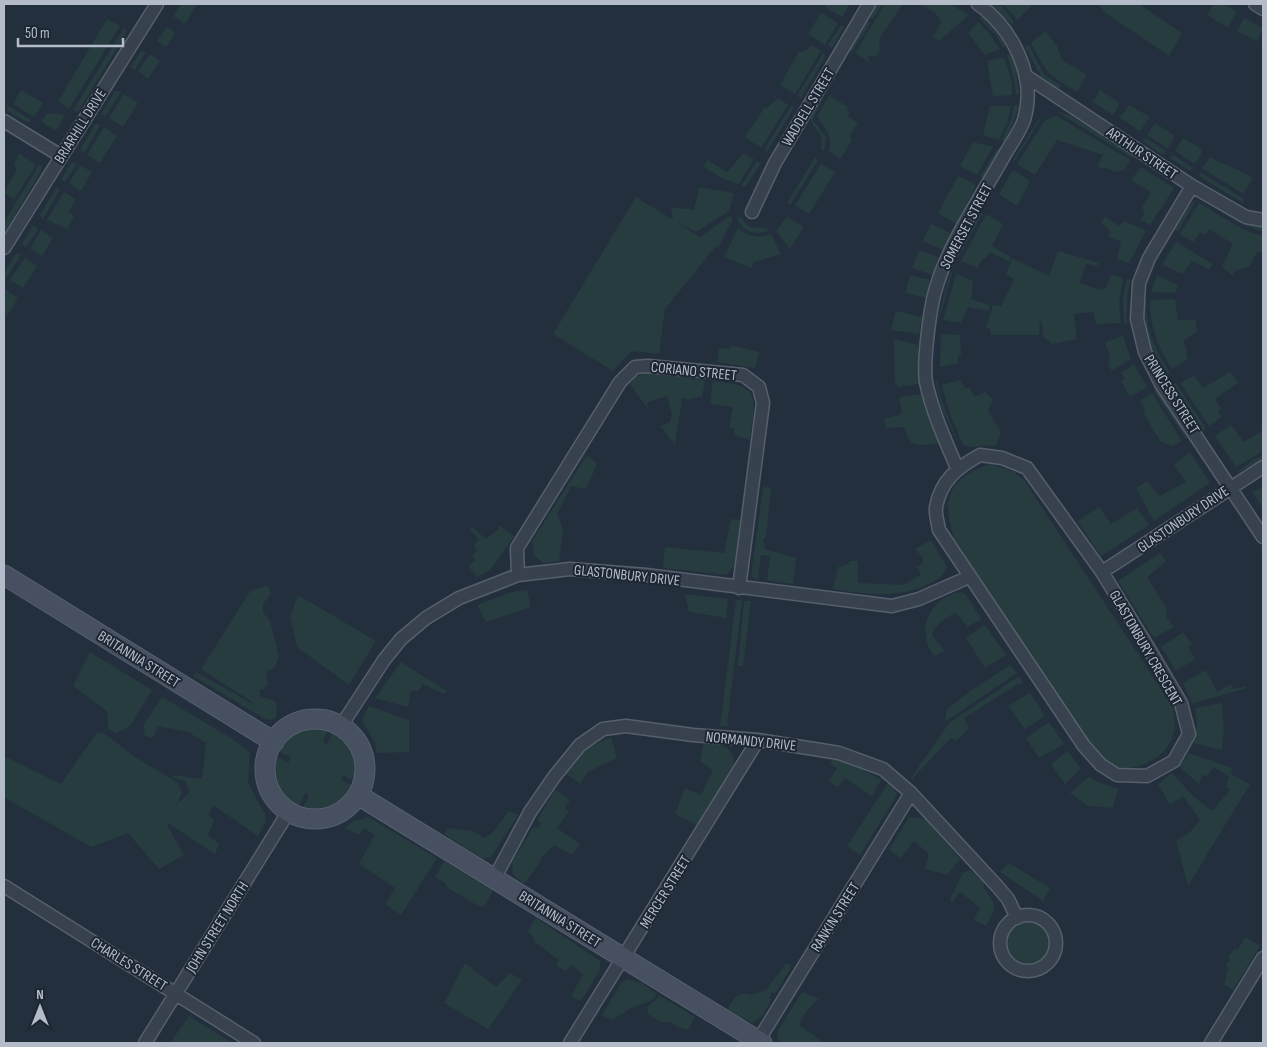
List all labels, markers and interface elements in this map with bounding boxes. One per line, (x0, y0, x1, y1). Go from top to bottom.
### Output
scale bar (18, 15, 122, 47)
text: 50 m (25, 24, 50, 43)
street label: WADDELL STREET (778, 65, 839, 150)
street label: BRIARHILL DRIVE (50, 85, 111, 167)
street label: ARTHUR STREET (1102, 122, 1181, 184)
street label: SOMERSET STREET (936, 180, 997, 272)
street label: PRINCESS STREET (1140, 351, 1204, 438)
street label: CORIANO STREET (650, 358, 738, 385)
street label: GLASTONBURY DRIVE (1134, 482, 1233, 557)
street label: GLASTONBURY DRIVE (573, 560, 681, 591)
street label: GLASTONBURY CRESCENT (1105, 587, 1186, 709)
street label: BRITANNIA STREET (94, 627, 183, 692)
street label: NORMANDY DRIVE (705, 727, 797, 756)
street label: MERCER STREET (636, 852, 695, 932)
street label: JOHN STREET NORTH (181, 878, 253, 977)
street label: RANKIN STREET (807, 879, 864, 956)
street label: BRITANNIA STREET (515, 887, 604, 952)
street label: CHARLES STREET (87, 933, 170, 995)
north arrow (15, 982, 65, 1032)
text: N (36, 986, 44, 1003)

